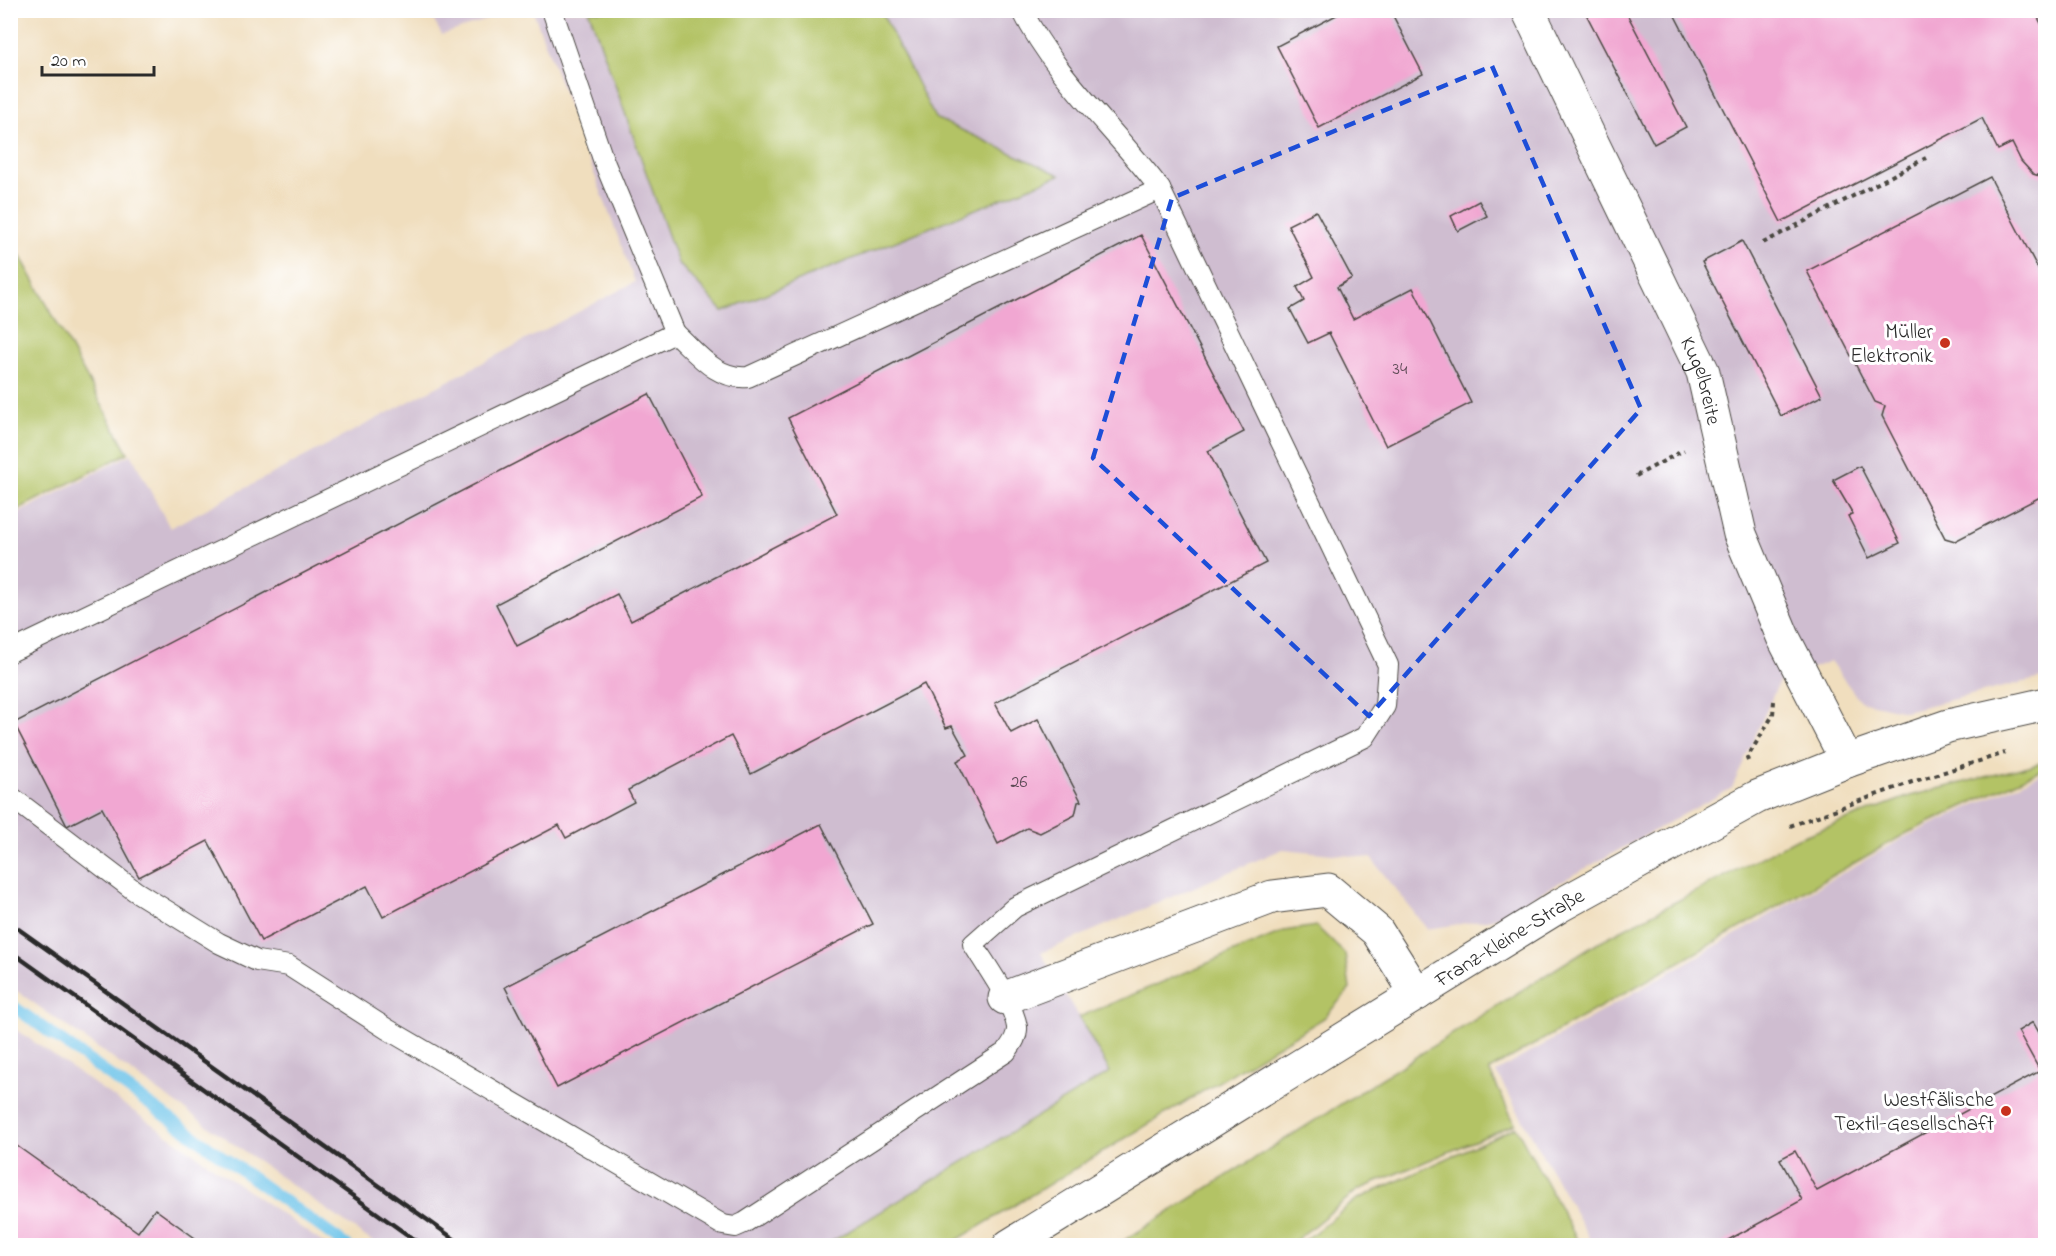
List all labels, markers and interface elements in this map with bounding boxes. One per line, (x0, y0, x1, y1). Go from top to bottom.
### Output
scale bar (42, 39, 154, 77)
text: 20 m (51, 49, 86, 75)
place label: Müller Elektronik (1850, 318, 1934, 372)
street label: Kugelbreite (1671, 332, 1728, 429)
marker: Müller Elektronik (1938, 336, 1952, 350)
house number: 34 (1393, 357, 1408, 383)
house number: 26 (1011, 770, 1028, 796)
street label: Franz-Kleine-Straße (1429, 882, 1591, 997)
place label: Westfälische Textil-Gesellschaft (1834, 1086, 1995, 1140)
marker: Westfälische Textil-Gesellschaft (1999, 1104, 2013, 1118)

